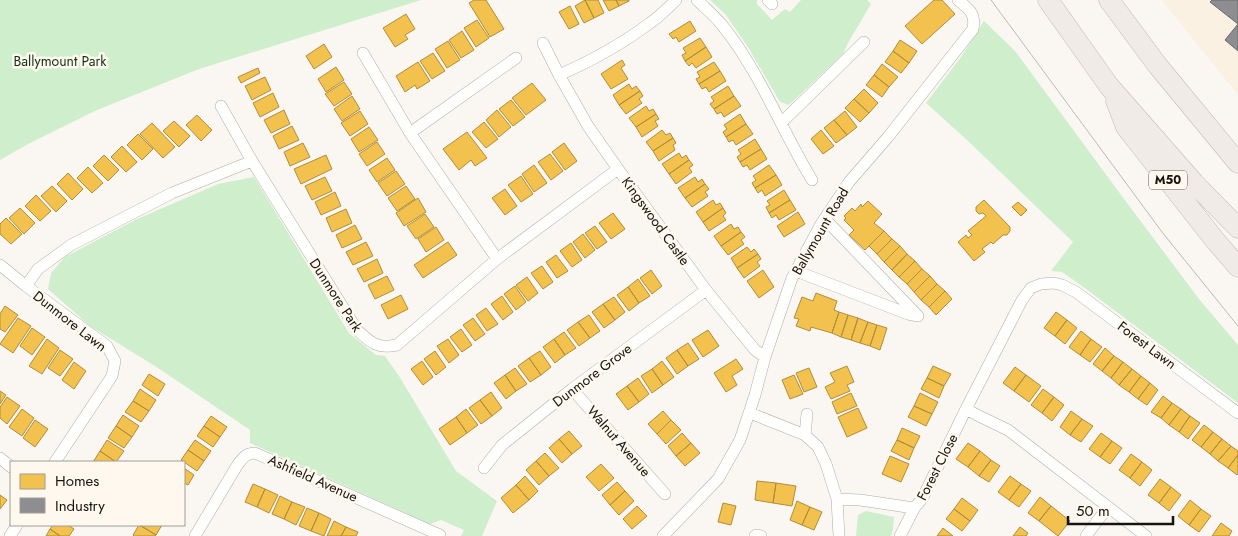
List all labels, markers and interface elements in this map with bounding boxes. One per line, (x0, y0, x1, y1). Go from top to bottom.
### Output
park label: Ballymount Park (14, 51, 107, 71)
road number: M50 (1149, 170, 1187, 190)
street label: Kingswood Castle (617, 173, 695, 269)
street label: Ballymount Road (787, 183, 853, 279)
street label: Dunmore Park (305, 254, 368, 336)
street label: Dunmore Lawn (29, 286, 111, 356)
street label: Forest Lawn (1113, 316, 1181, 374)
street label: Dunmore Grove (548, 338, 636, 412)
street label: Walnut Avenue (582, 401, 656, 481)
street label: Forest Close (912, 430, 962, 504)
street label: Ashfield Avenue (265, 449, 361, 507)
legend (10, 461, 185, 526)
text: Homes (55, 470, 99, 492)
scale bar (1068, 494, 1173, 526)
text: Industry (55, 495, 105, 517)
text: 50 m (1076, 500, 1110, 522)

